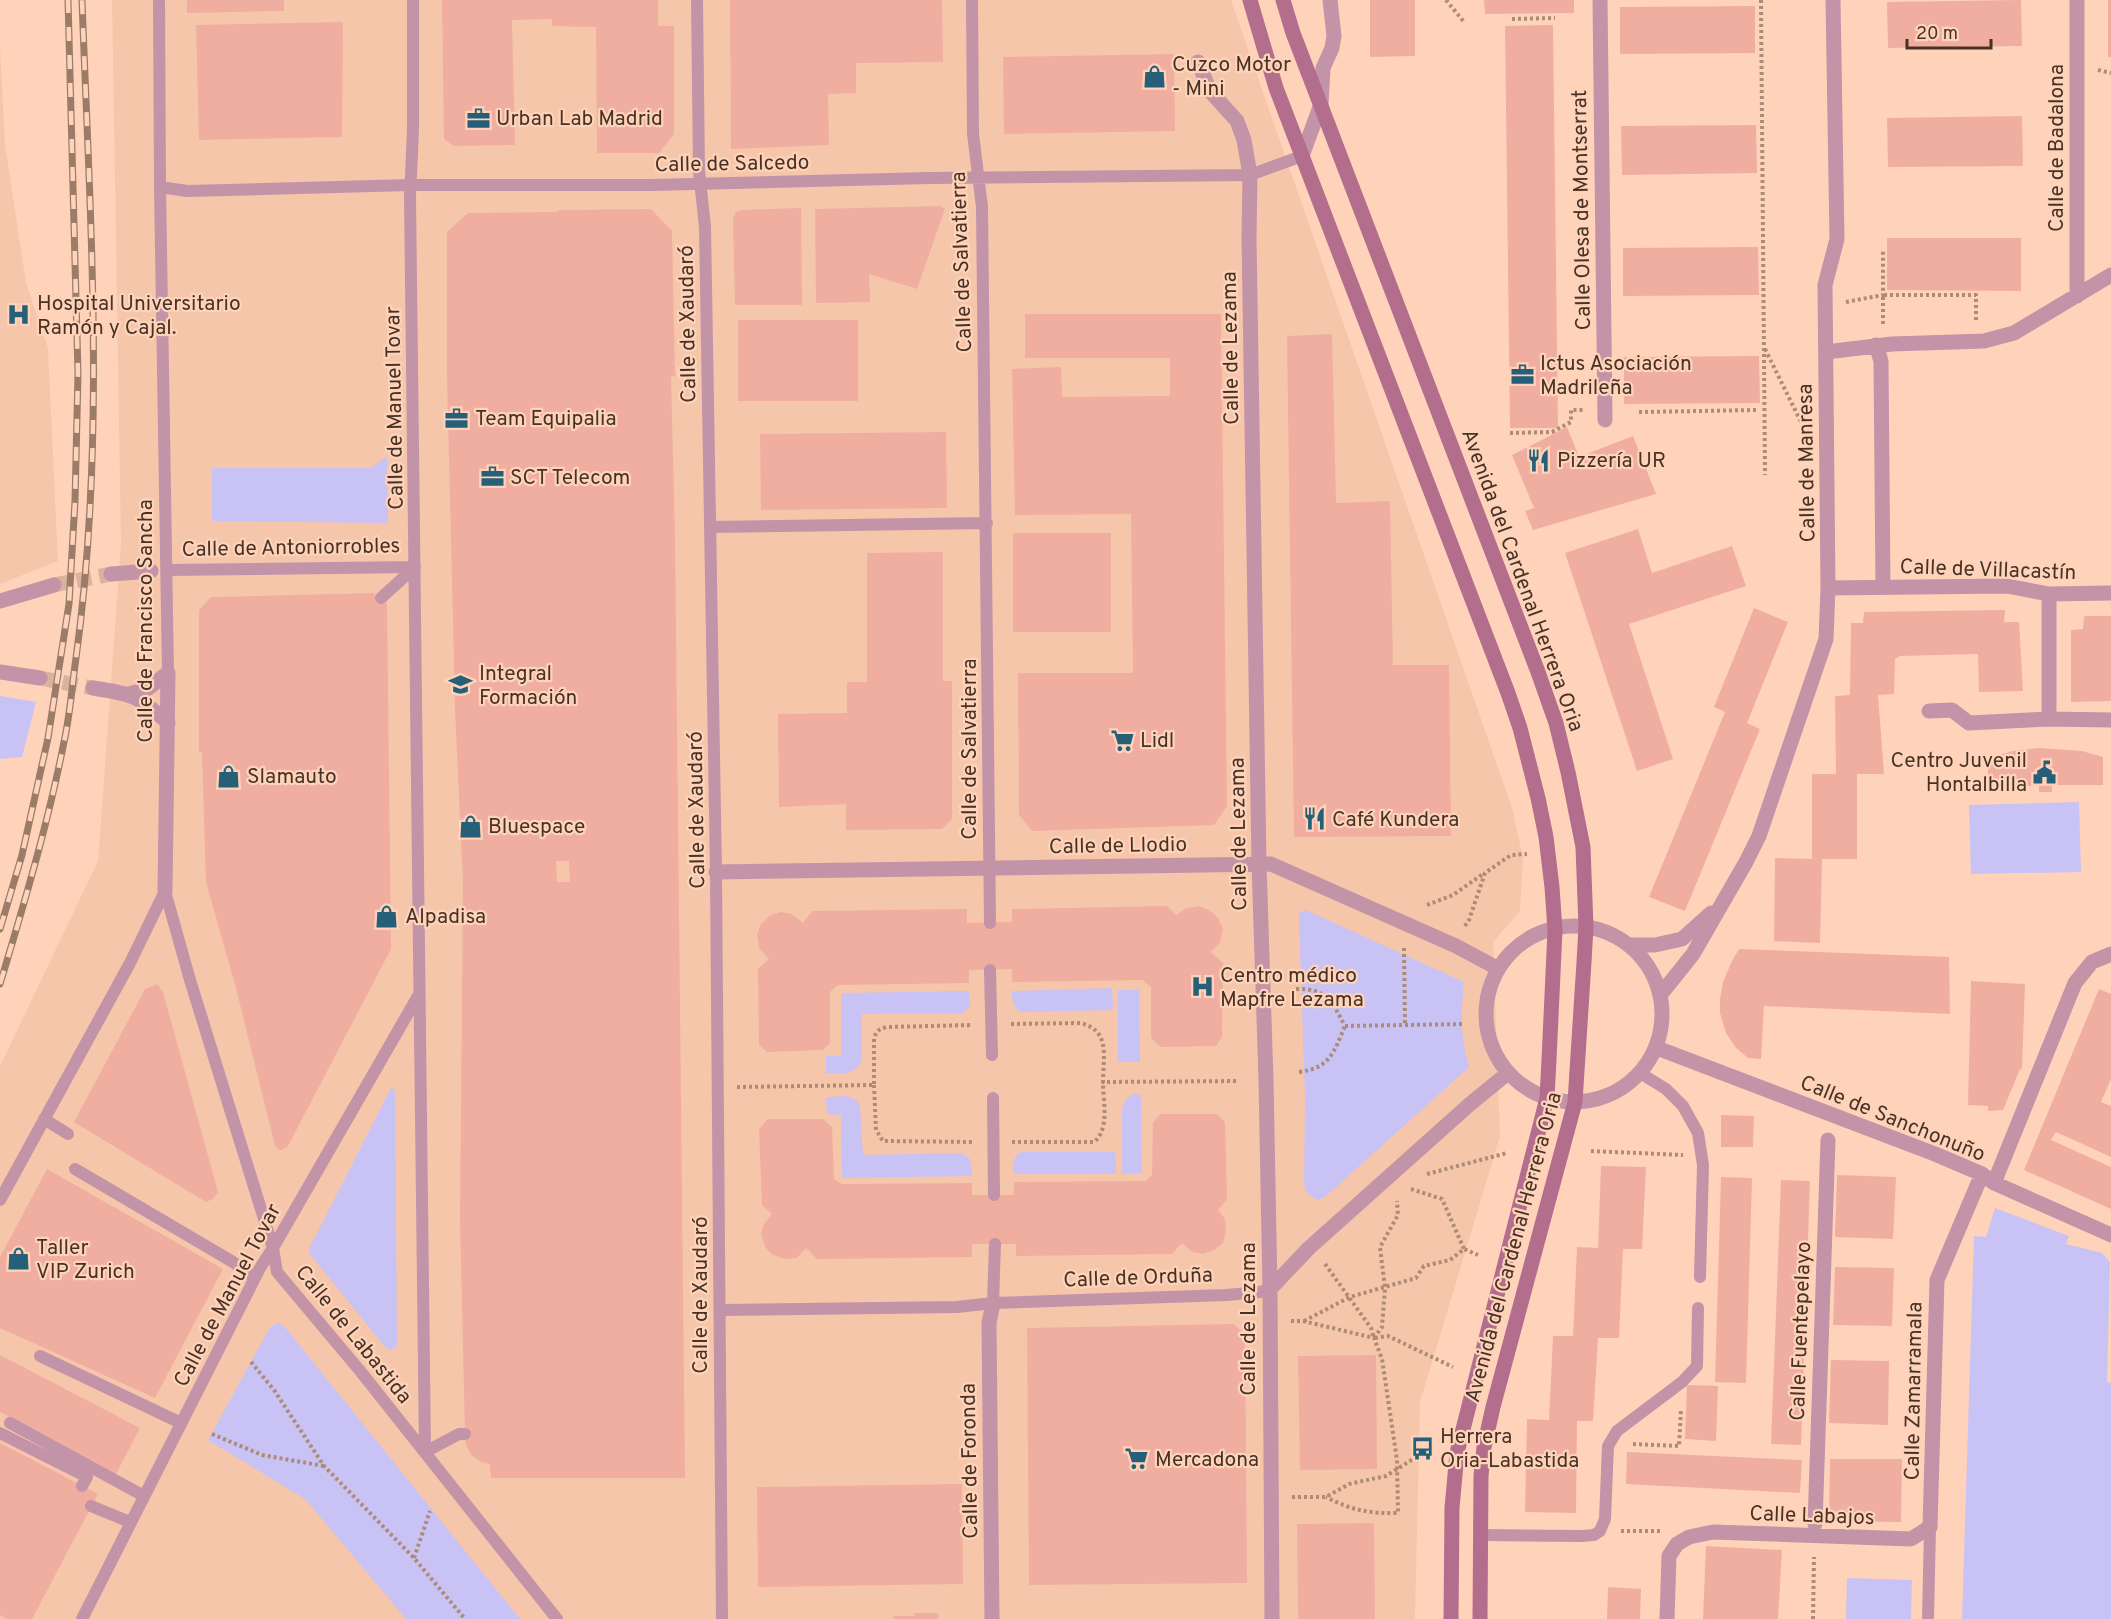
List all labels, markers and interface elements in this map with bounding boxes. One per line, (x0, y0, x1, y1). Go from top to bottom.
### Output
scale bar (1907, 12, 1991, 50)
text: 20 m (1916, 23, 1958, 46)
place label: Cuzco Motor - Mini (1172, 52, 1291, 103)
shop icon: Cuzco Motor - Mini (1141, 63, 1167, 89)
street label: Calle de Badalona (2044, 64, 2071, 232)
street label: Calle Olesa de Montserrat (1567, 89, 1598, 331)
office icon: Urban Lab Madrid (465, 105, 491, 131)
place label: Urban Lab Madrid (496, 106, 663, 133)
street label: Calle de Salcedo (654, 150, 810, 179)
street label: Calle de Salvatierra (946, 171, 979, 353)
street label: Calle de Xaudaró (674, 245, 703, 403)
street label: Calle de Lezama (1217, 271, 1246, 425)
place label: Hospital Universitario Ramón y Cajal. (37, 291, 241, 342)
hospital icon: Hospital Universitario Ramón y Cajal. (6, 302, 32, 328)
street label: Calle de Manuel Tovar (380, 306, 411, 510)
place label: Ictus Asociación Madrileña (1540, 351, 1692, 402)
office icon: Ictus Asociación Madrileña (1509, 362, 1535, 388)
street label: Calle de Manresa (1793, 383, 1822, 543)
office icon: Team Equipalia (444, 405, 470, 431)
place label: Team Equipalia (475, 406, 617, 433)
street label: Avenida del Cardenal Herrera Oria (1454, 425, 1589, 736)
restaurant icon: Pizzería UR (1526, 447, 1552, 473)
place label: Pizzería UR (1557, 448, 1666, 475)
office icon: SCT Telecom (479, 464, 505, 490)
place label: SCT Telecom (510, 465, 630, 492)
street label: Calle de Francisco Sancha (133, 499, 160, 743)
street label: Calle de Antoniorrobles (182, 533, 401, 564)
street label: Calle de Villacastín (1899, 554, 2077, 587)
street label: Calle de Salvatierra (957, 658, 984, 840)
place label: Integral Formación (479, 661, 577, 712)
school or university icon: Integral Formación (448, 672, 474, 698)
supermarket icon: Lidl (1109, 727, 1135, 753)
place label: Lidl (1140, 728, 1174, 755)
street label: Calle de Xaudaró (683, 731, 712, 889)
place label: Centro Juvenil Hontalbilla (1891, 748, 2027, 799)
street label: Calle de Lezama (1225, 757, 1254, 911)
public building icon: Centro Juvenil Hontalbilla (2032, 759, 2058, 785)
shop icon: Slamauto (216, 763, 242, 789)
place label: Slamauto (247, 764, 337, 791)
restaurant icon: Café Kundera (1301, 806, 1327, 832)
place label: Café Kundera (1332, 807, 1459, 834)
shop icon: Bluespace (457, 813, 483, 839)
place label: Bluespace (488, 814, 585, 841)
street label: Calle de Llodio (1049, 832, 1187, 861)
shop icon: Alpadisa (374, 903, 400, 929)
place label: Alpadisa (405, 904, 486, 931)
place label: Centro médico Mapfre Lezama (1220, 963, 1364, 1014)
hospital icon: Centro médico Mapfre Lezama (1189, 974, 1215, 1000)
street label: Calle de Sanchonuño (1796, 1070, 1989, 1169)
street label: Avenida del Cardenal Herrera Oria (1460, 1089, 1569, 1406)
street label: Calle de Manuel Tovar (169, 1199, 288, 1392)
street label: Calle de Xaudaró (688, 1216, 715, 1374)
place label: Taller VIP Zurich (36, 1235, 135, 1286)
street label: Calle Fuentepelayo (1785, 1241, 1818, 1421)
street label: Calle de Lezama (1236, 1242, 1263, 1396)
shop icon: Taller VIP Zurich (5, 1246, 31, 1272)
street label: Calle de Labastida (288, 1260, 417, 1410)
street label: Calle de Orduña (1063, 1262, 1213, 1295)
street label: Calle Zamarramala (1899, 1301, 1930, 1481)
street label: Calle de Foronda (956, 1383, 985, 1539)
place label: Herrera Oria-Labastida (1440, 1424, 1579, 1475)
bus stop icon: Herrera Oria-Labastida (1409, 1435, 1435, 1461)
supermarket icon: Mercadona (1124, 1446, 1150, 1472)
place label: Mercadona (1155, 1447, 1259, 1474)
street label: Calle Labajos (1749, 1501, 1875, 1532)

